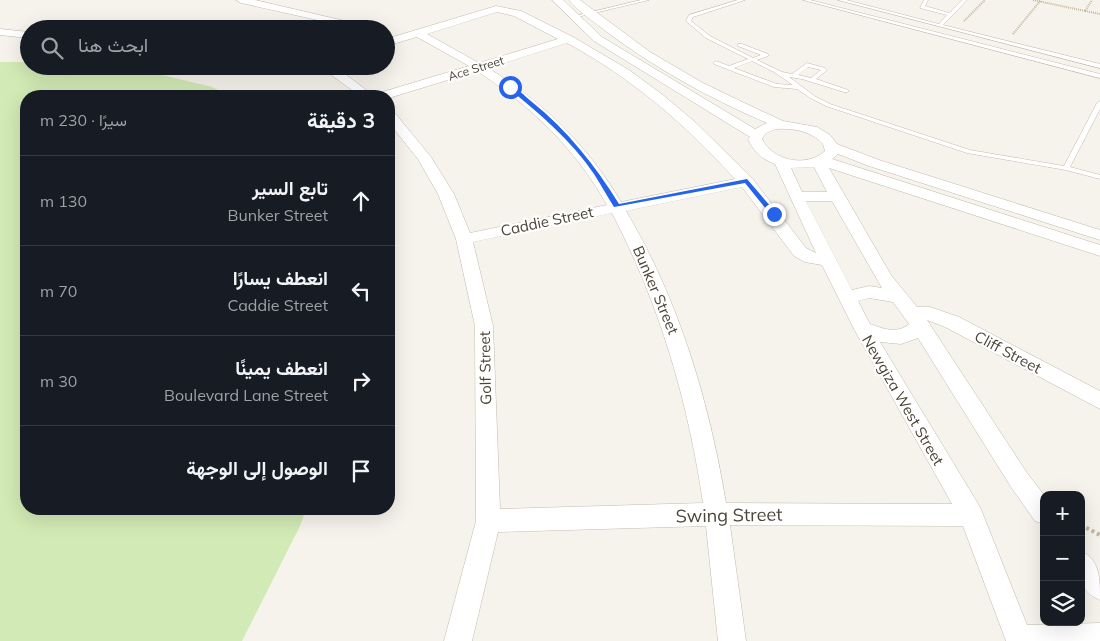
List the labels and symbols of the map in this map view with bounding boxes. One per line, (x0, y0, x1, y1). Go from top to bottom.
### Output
street label: Ace Street (446, 52, 506, 84)
route start (499, 76, 522, 99)
street label: Caddie Street (499, 202, 595, 240)
route end (763, 203, 786, 226)
street label: Bunker Street (629, 243, 683, 337)
street label: Cliff Street (971, 327, 1045, 377)
street label: Golf Street (475, 331, 495, 405)
street label: Newgiza West Street (858, 331, 948, 469)
street label: Swing Street (675, 503, 783, 527)

